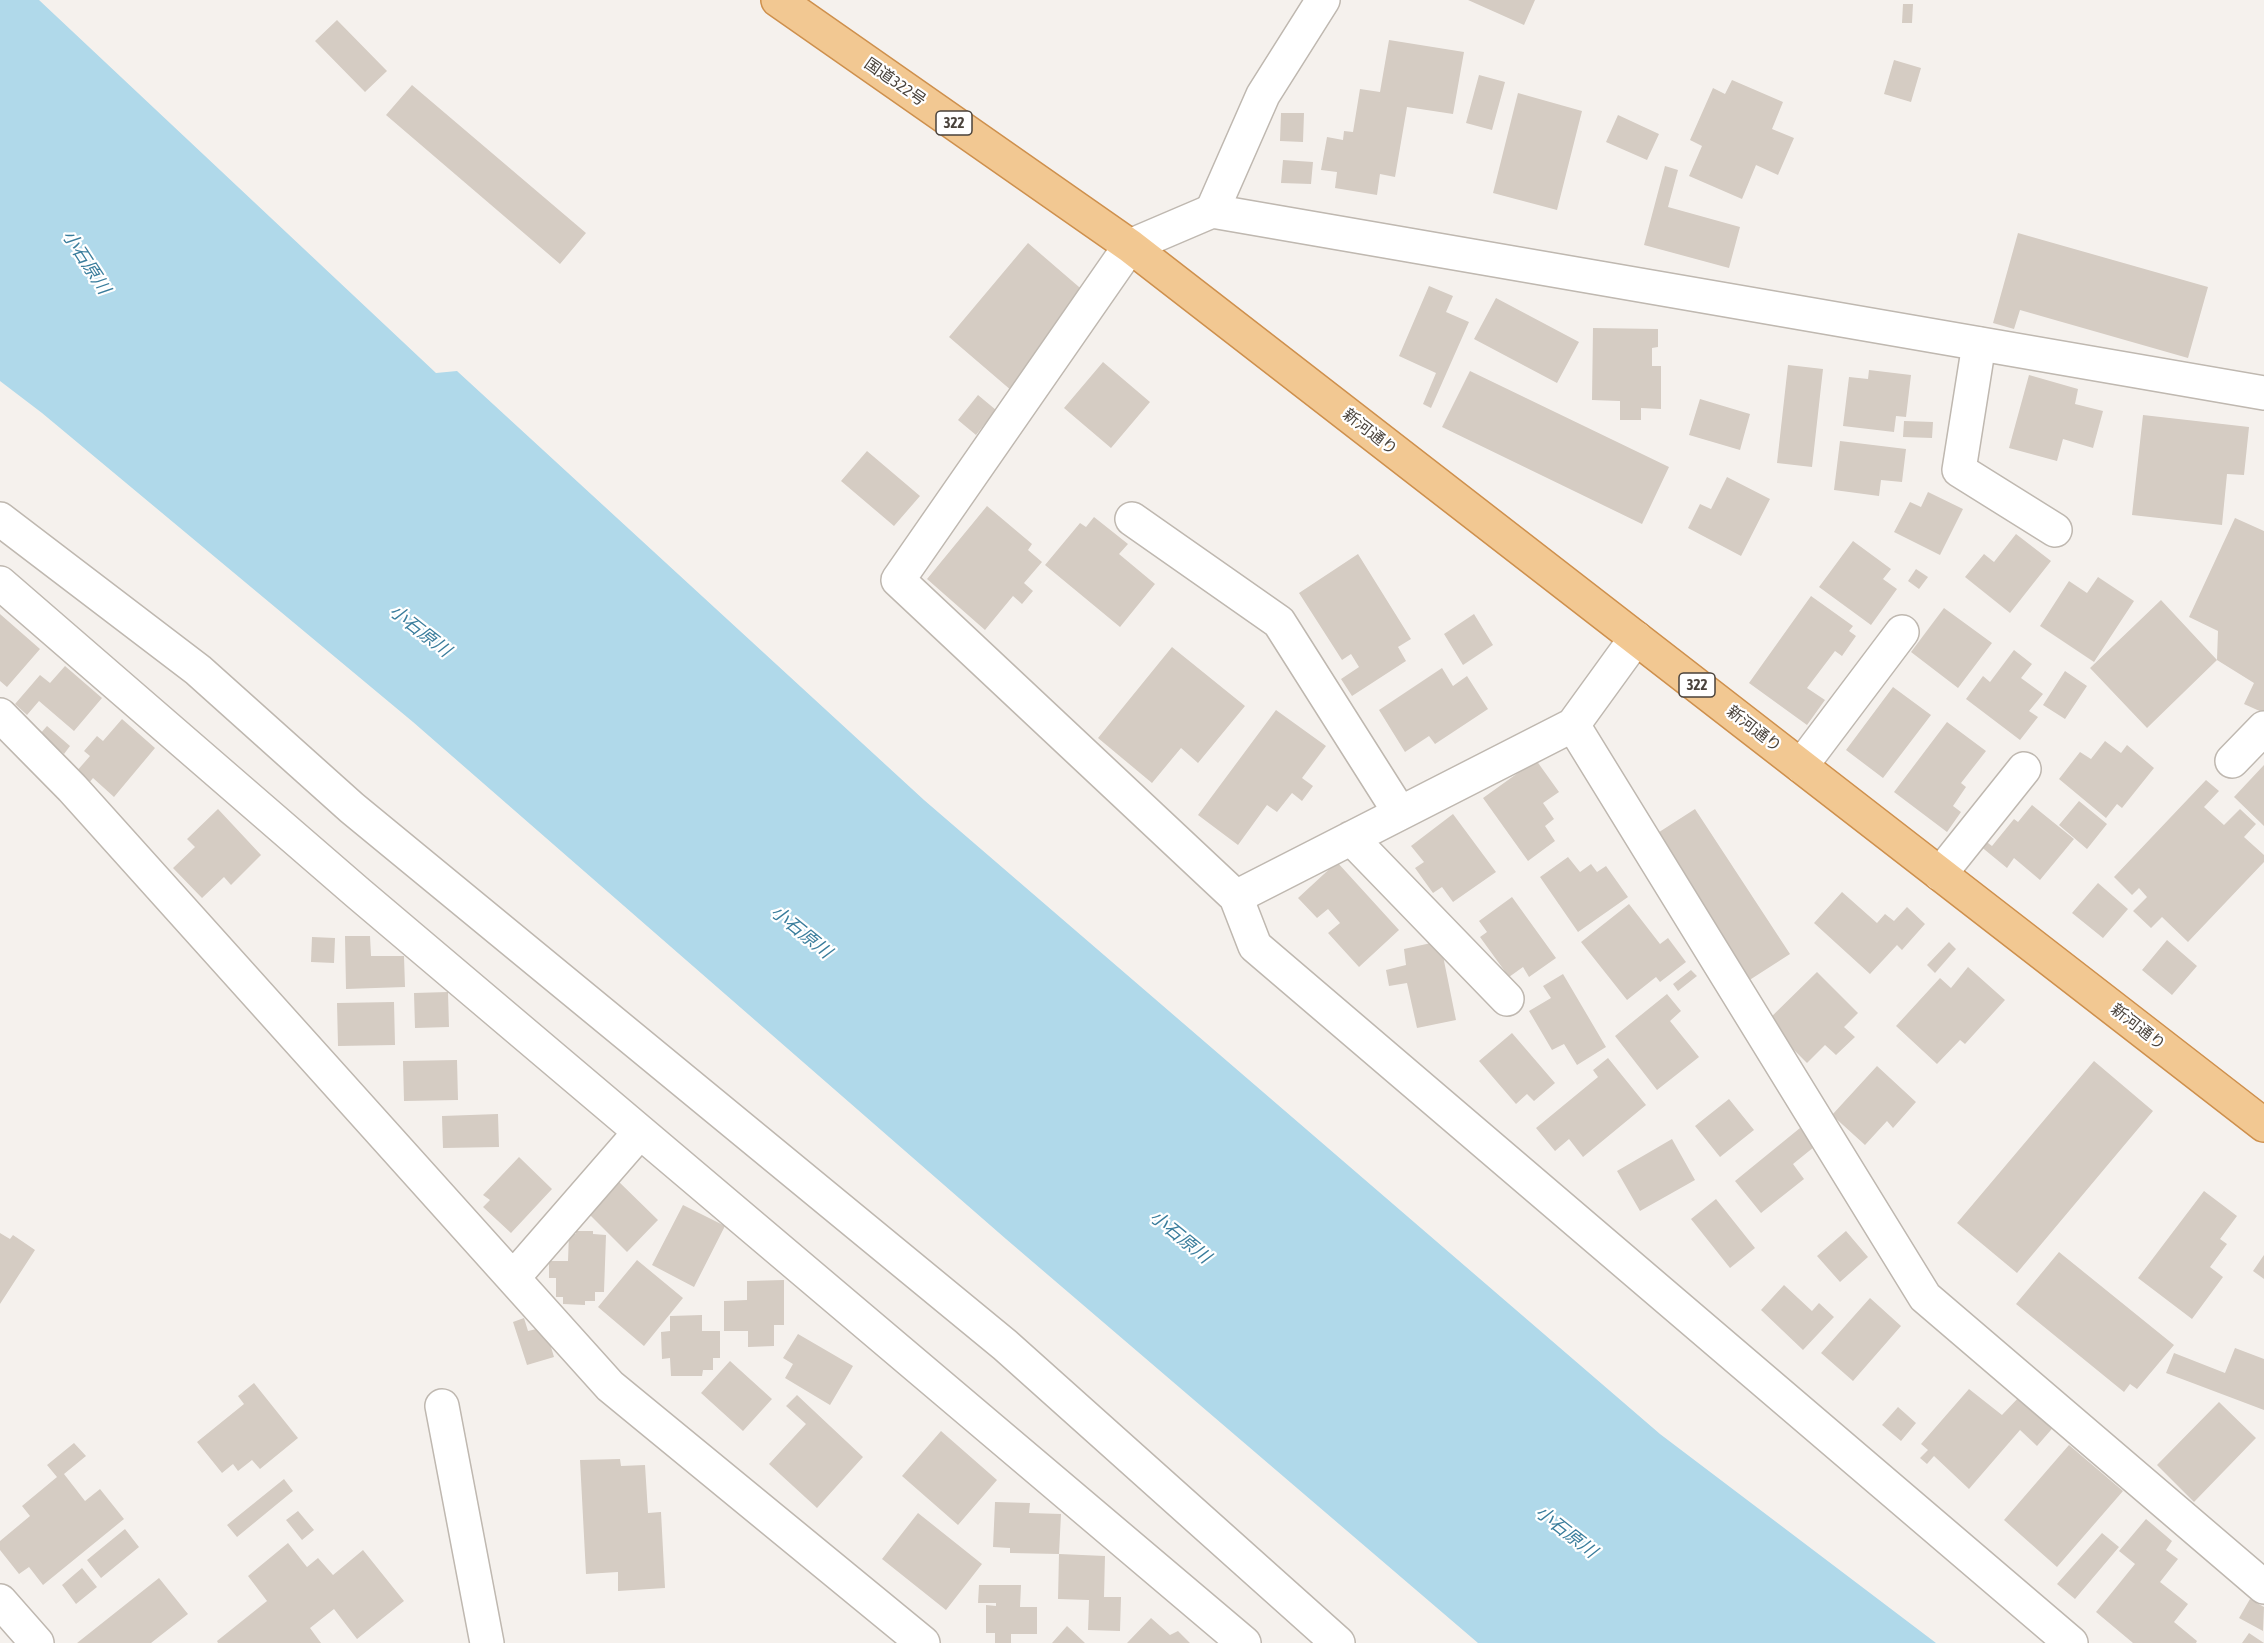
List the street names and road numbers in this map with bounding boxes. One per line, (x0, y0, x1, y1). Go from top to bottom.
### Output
street label: 国道322号 (861, 54, 929, 110)
road number: 322 (936, 111, 972, 135)
street label: 新河通り (1339, 405, 1401, 459)
road number: 322 (1679, 673, 1715, 697)
street label: 新河通り (1723, 702, 1785, 756)
street label: 新河通り (2107, 1000, 2169, 1054)

